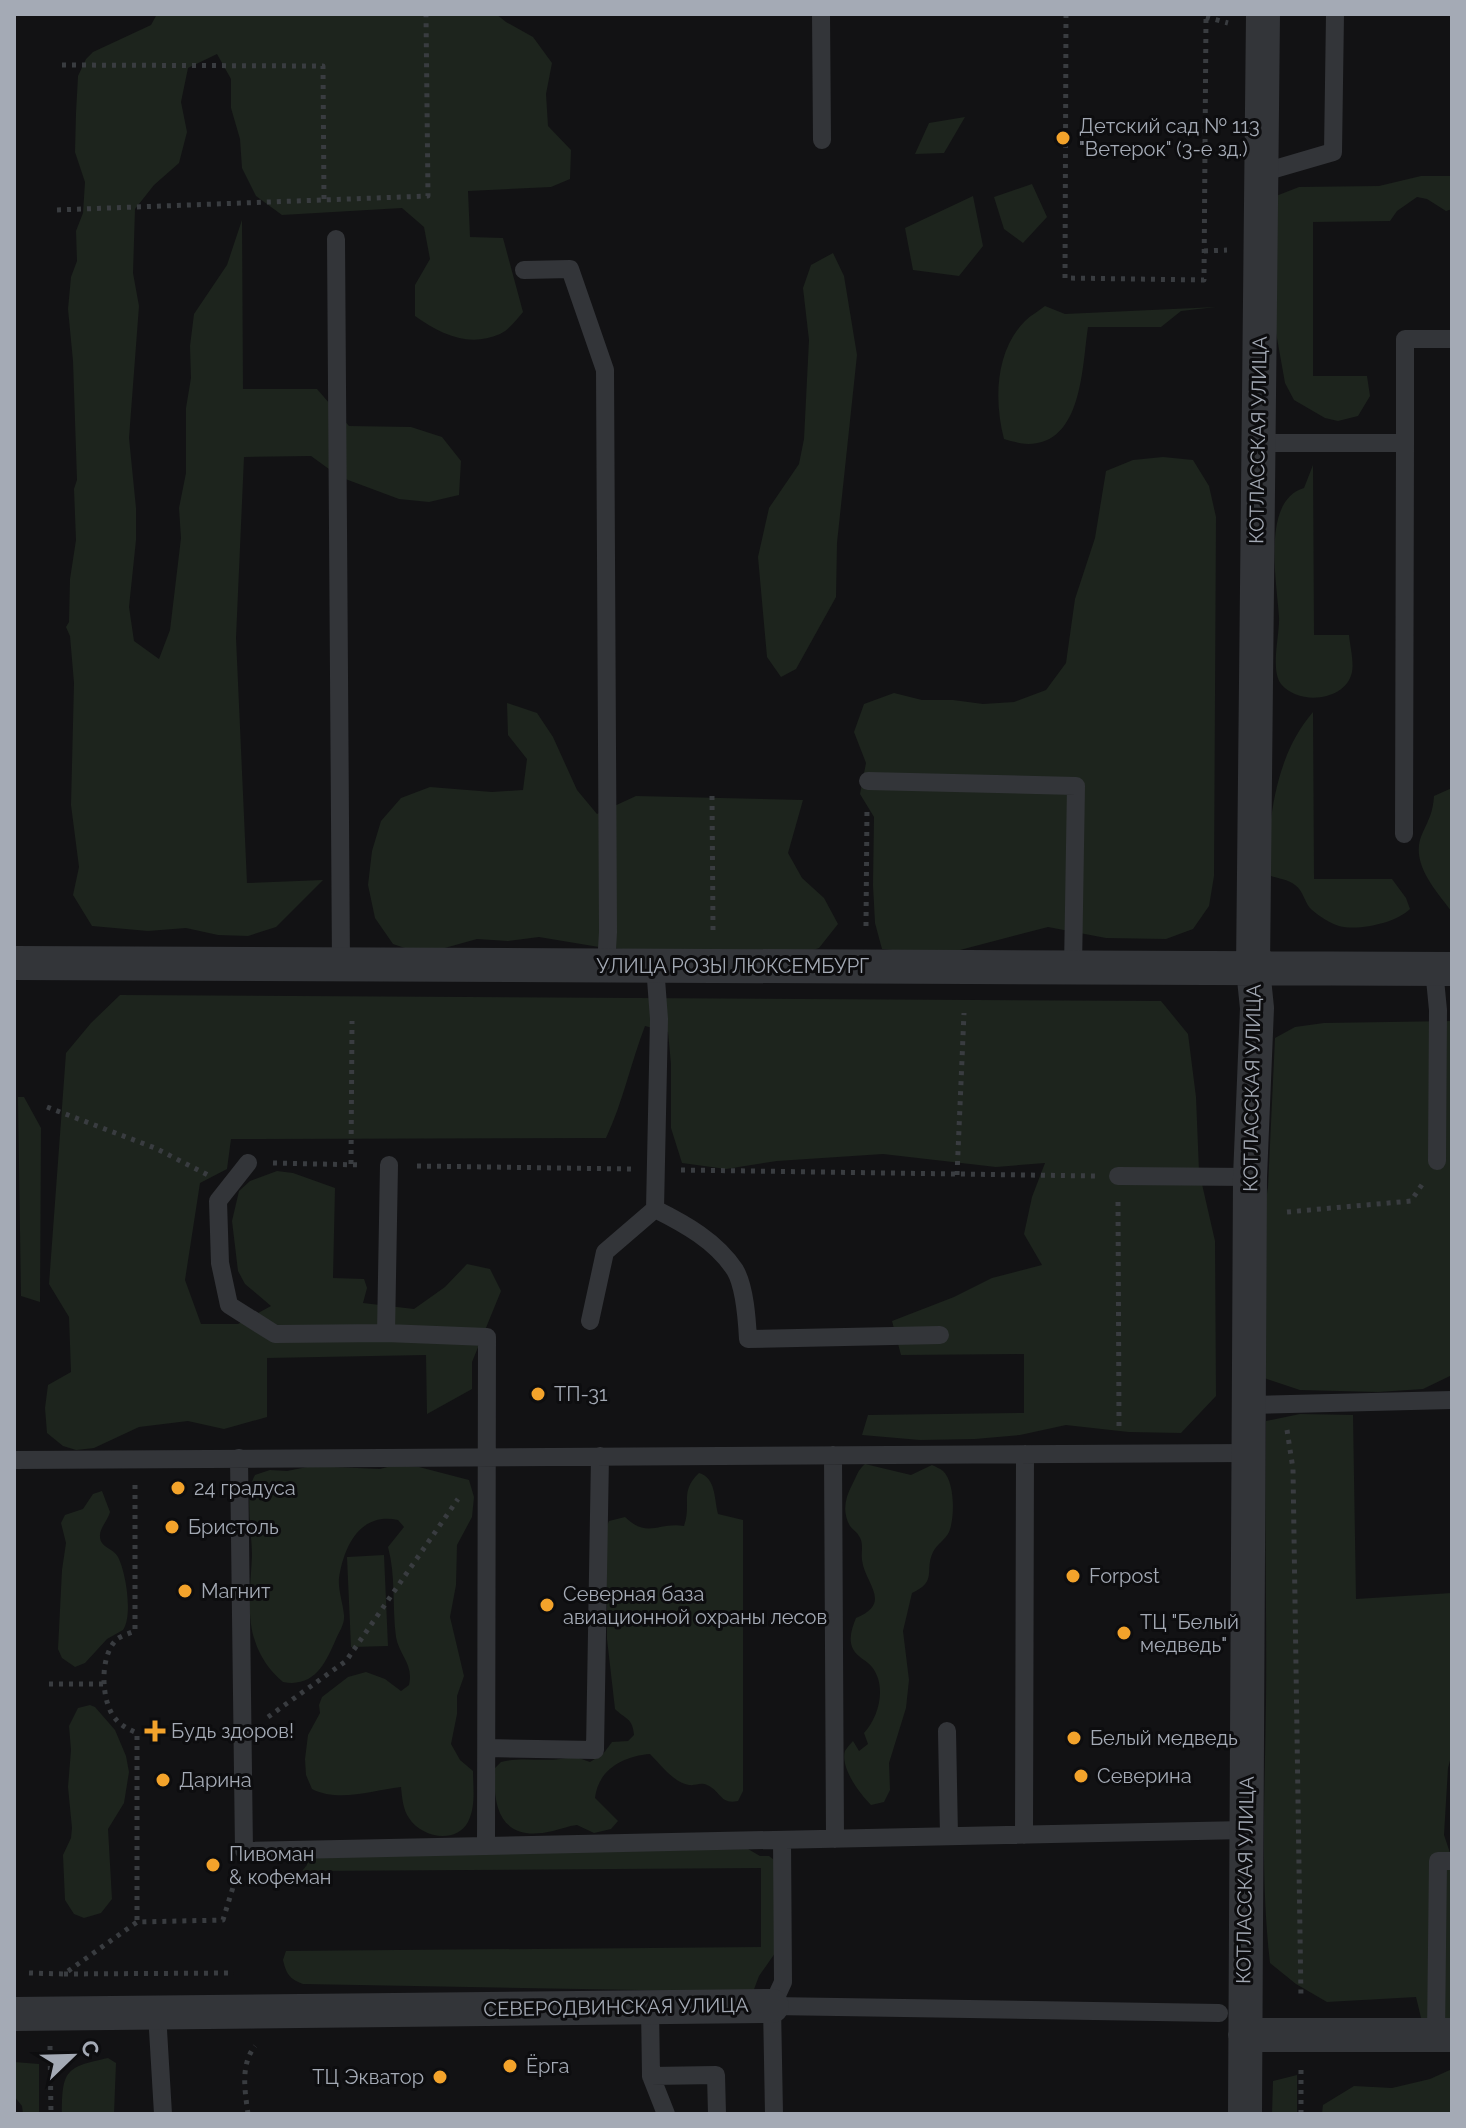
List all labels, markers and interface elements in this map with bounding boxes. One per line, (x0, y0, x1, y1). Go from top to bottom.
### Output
place label: Детский сад № 113 "Ветерок" (3-е зд.) (1079, 114, 1260, 161)
marker: Детский сад № 113 "Ветерок" (3-е зд.) (1054, 129, 1072, 147)
street label: КОТЛАССКАЯ УЛИЦА (1244, 335, 1272, 544)
street label: УЛИЦА РОЗЫ ЛЮКСЕМБУРГ (597, 954, 869, 978)
street label: КОТЛАССКАЯ УЛИЦА (1238, 983, 1266, 1192)
place label: ТП-31 (554, 1382, 608, 1406)
marker: ТП-31 (529, 1385, 547, 1403)
place label: 24 градуса (194, 1476, 296, 1500)
marker: 24 градуса (169, 1479, 187, 1497)
place label: Бристоль (188, 1515, 279, 1539)
marker: Бристоль (163, 1518, 181, 1536)
place label: Forpost (1089, 1564, 1160, 1588)
marker: Forpost (1064, 1567, 1082, 1585)
place label: Магнит (201, 1579, 271, 1603)
marker: Магнит (176, 1582, 194, 1600)
place label: Северная база авиационной охраны лесов (563, 1582, 827, 1629)
marker: Северная база авиационной охраны лесов (538, 1596, 556, 1614)
place label: ТЦ "Белый медведь" (1140, 1610, 1239, 1657)
marker: ТЦ "Белый медведь" (1115, 1624, 1133, 1642)
place label: Будь здоров! (171, 1719, 294, 1743)
marker: Будь здоров! (146, 1722, 164, 1740)
place label: Белый медведь (1090, 1726, 1238, 1750)
marker: Белый медведь (1065, 1729, 1083, 1747)
place label: Северина (1097, 1764, 1192, 1788)
marker: Северина (1072, 1767, 1090, 1785)
place label: Дарина (179, 1768, 252, 1792)
marker: Дарина (154, 1771, 172, 1789)
street label: КОТЛАССКАЯ УЛИЦА (1231, 1775, 1259, 1984)
place label: Пивоман & кофеман (229, 1842, 331, 1889)
marker: Пивоман & кофеман (204, 1856, 222, 1874)
street label: СЕВЕРОДВИНСКАЯ УЛИЦА (483, 1993, 749, 2021)
north arrow (32, 2016, 112, 2096)
text: С (75, 2036, 105, 2060)
place label: Ёрга (526, 2054, 569, 2078)
marker: Ёрга (501, 2057, 519, 2075)
place label: ТЦ Экватор (312, 2065, 424, 2089)
marker: ТЦ Экватор (431, 2068, 449, 2086)

